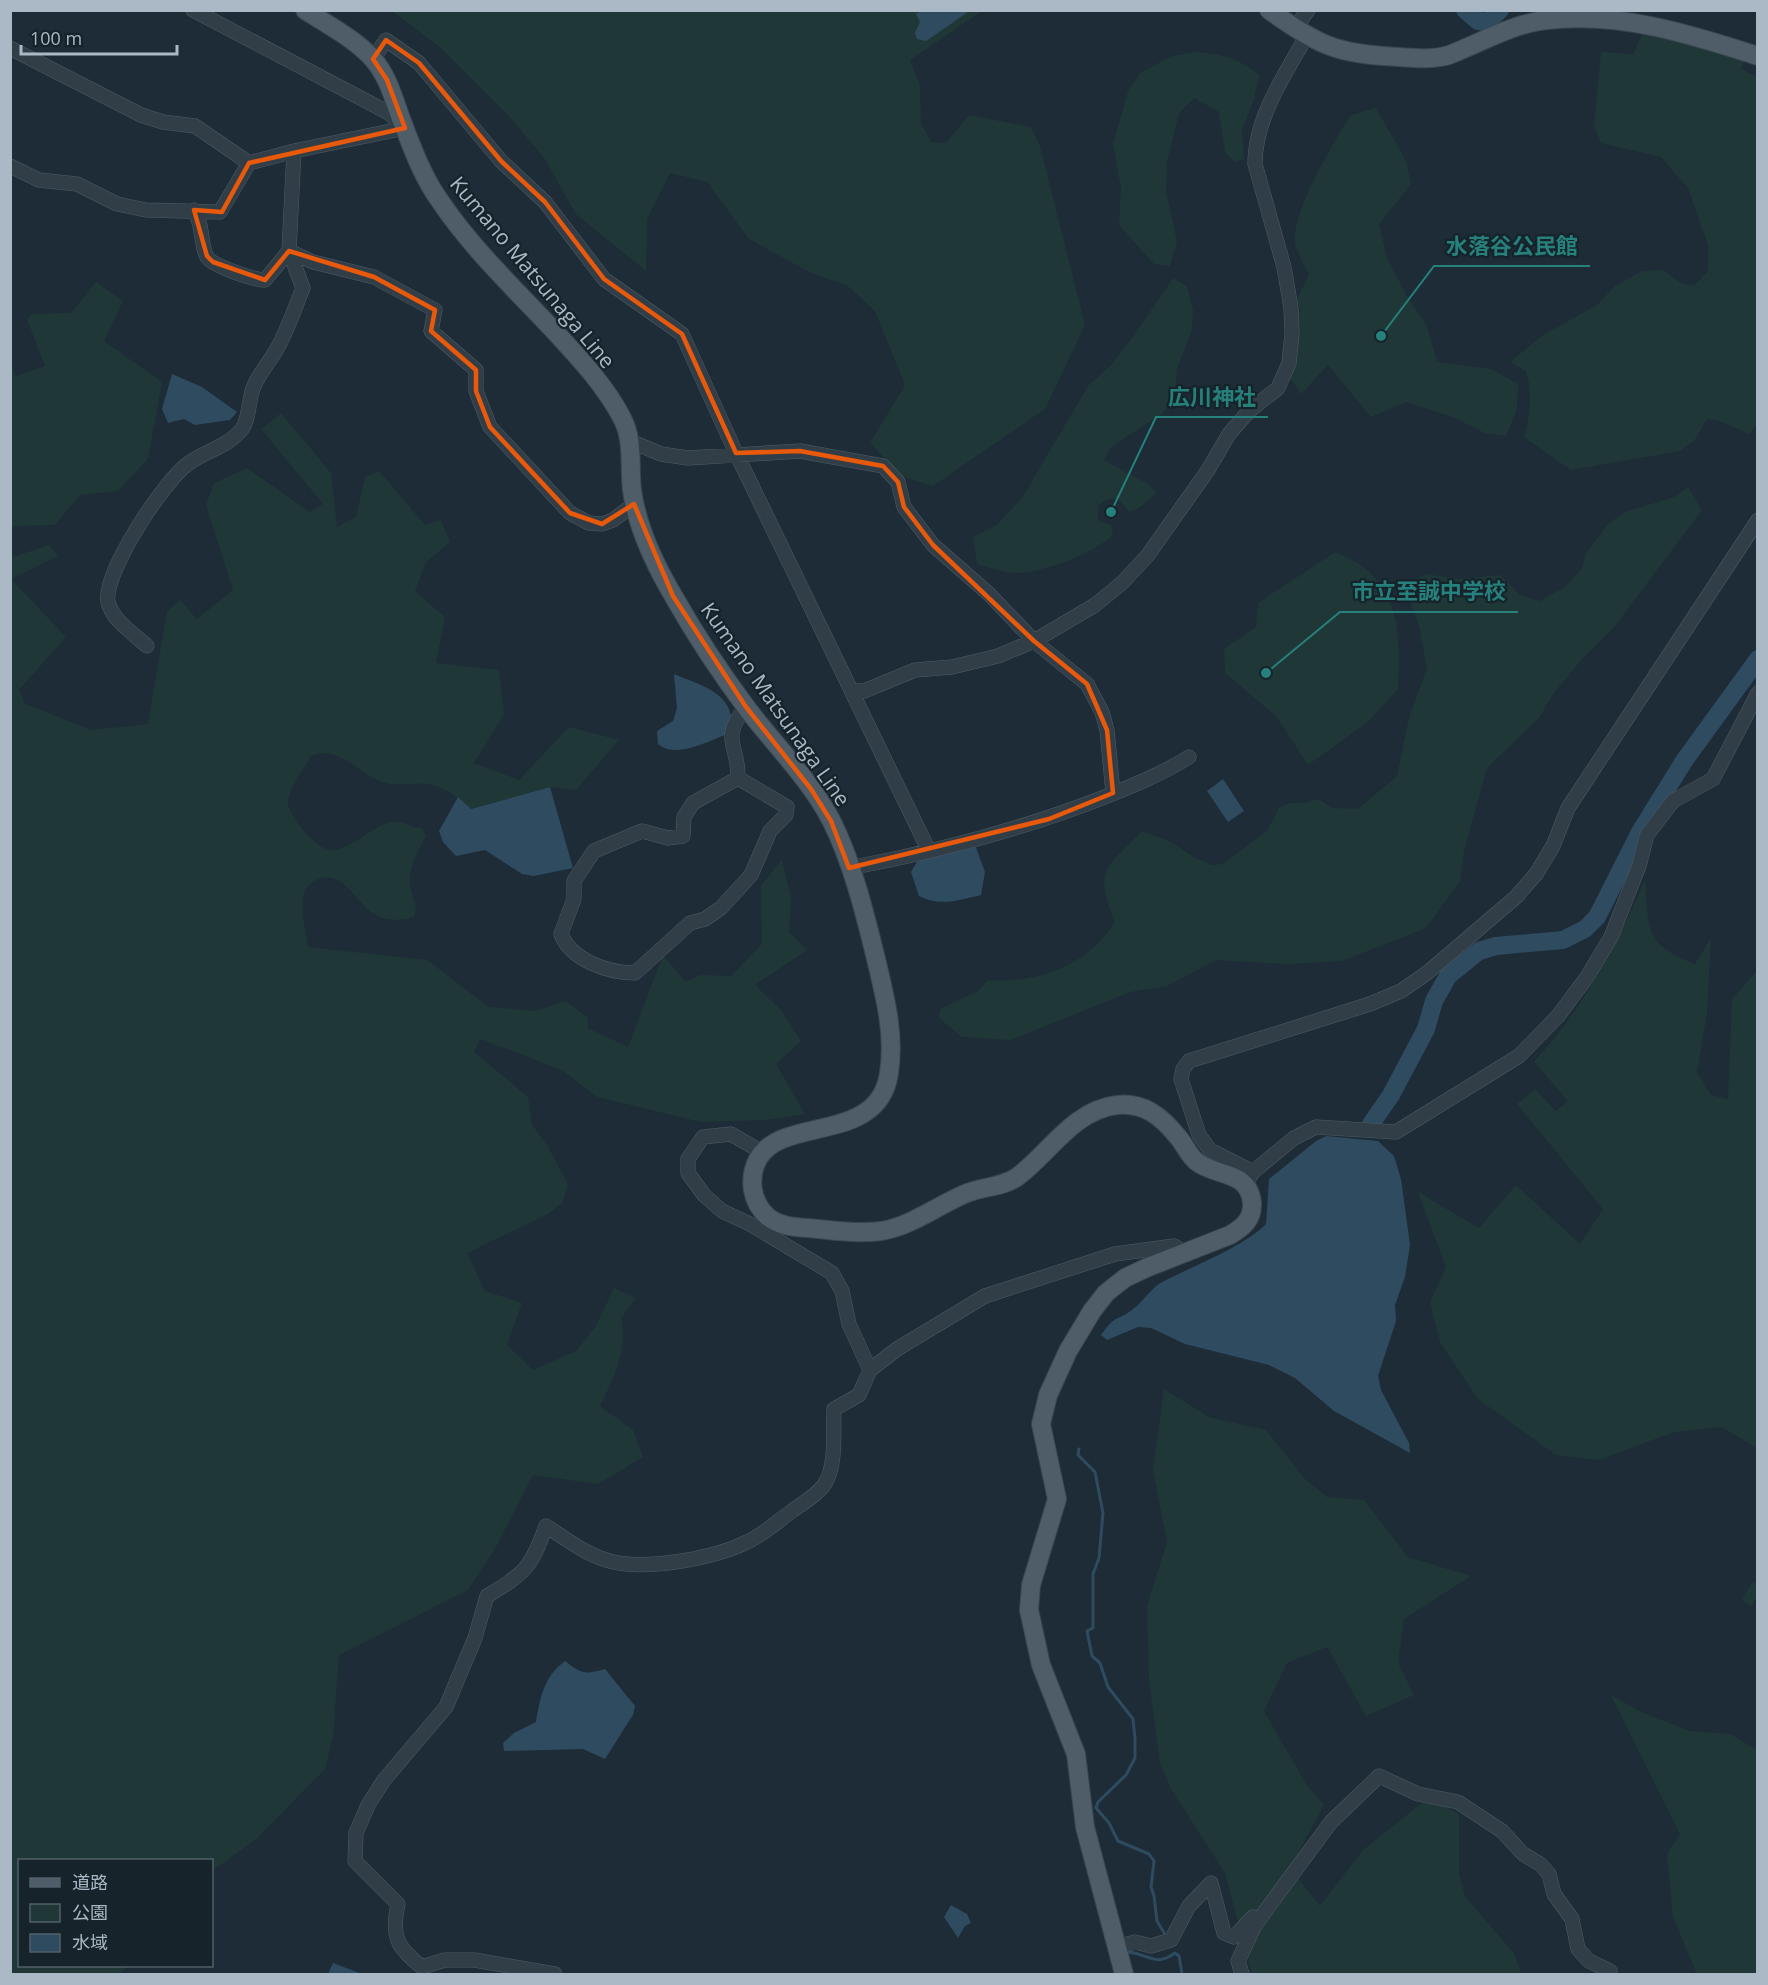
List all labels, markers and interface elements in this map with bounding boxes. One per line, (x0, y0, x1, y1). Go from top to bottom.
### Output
scale bar (21, 18, 177, 56)
text: 100 m (30, 26, 82, 50)
street label: Kumano Matsunaga Line (444, 170, 622, 374)
callout: 水落谷公民館 (1434, 226, 1590, 266)
text: 水落谷公民館 (1446, 230, 1578, 260)
callout: 広川神社 (1156, 377, 1268, 417)
text: 広川神社 (1168, 381, 1256, 411)
callout: 市立至誠中学校 (1340, 572, 1518, 612)
text: 市立至誠中学校 (1352, 575, 1506, 605)
street label: Kumano Matsunaga Line (695, 597, 857, 811)
legend (18, 1859, 213, 1967)
text: 道路 (72, 1870, 108, 1894)
text: 公園 (72, 1900, 108, 1924)
text: 水域 (72, 1930, 108, 1954)

